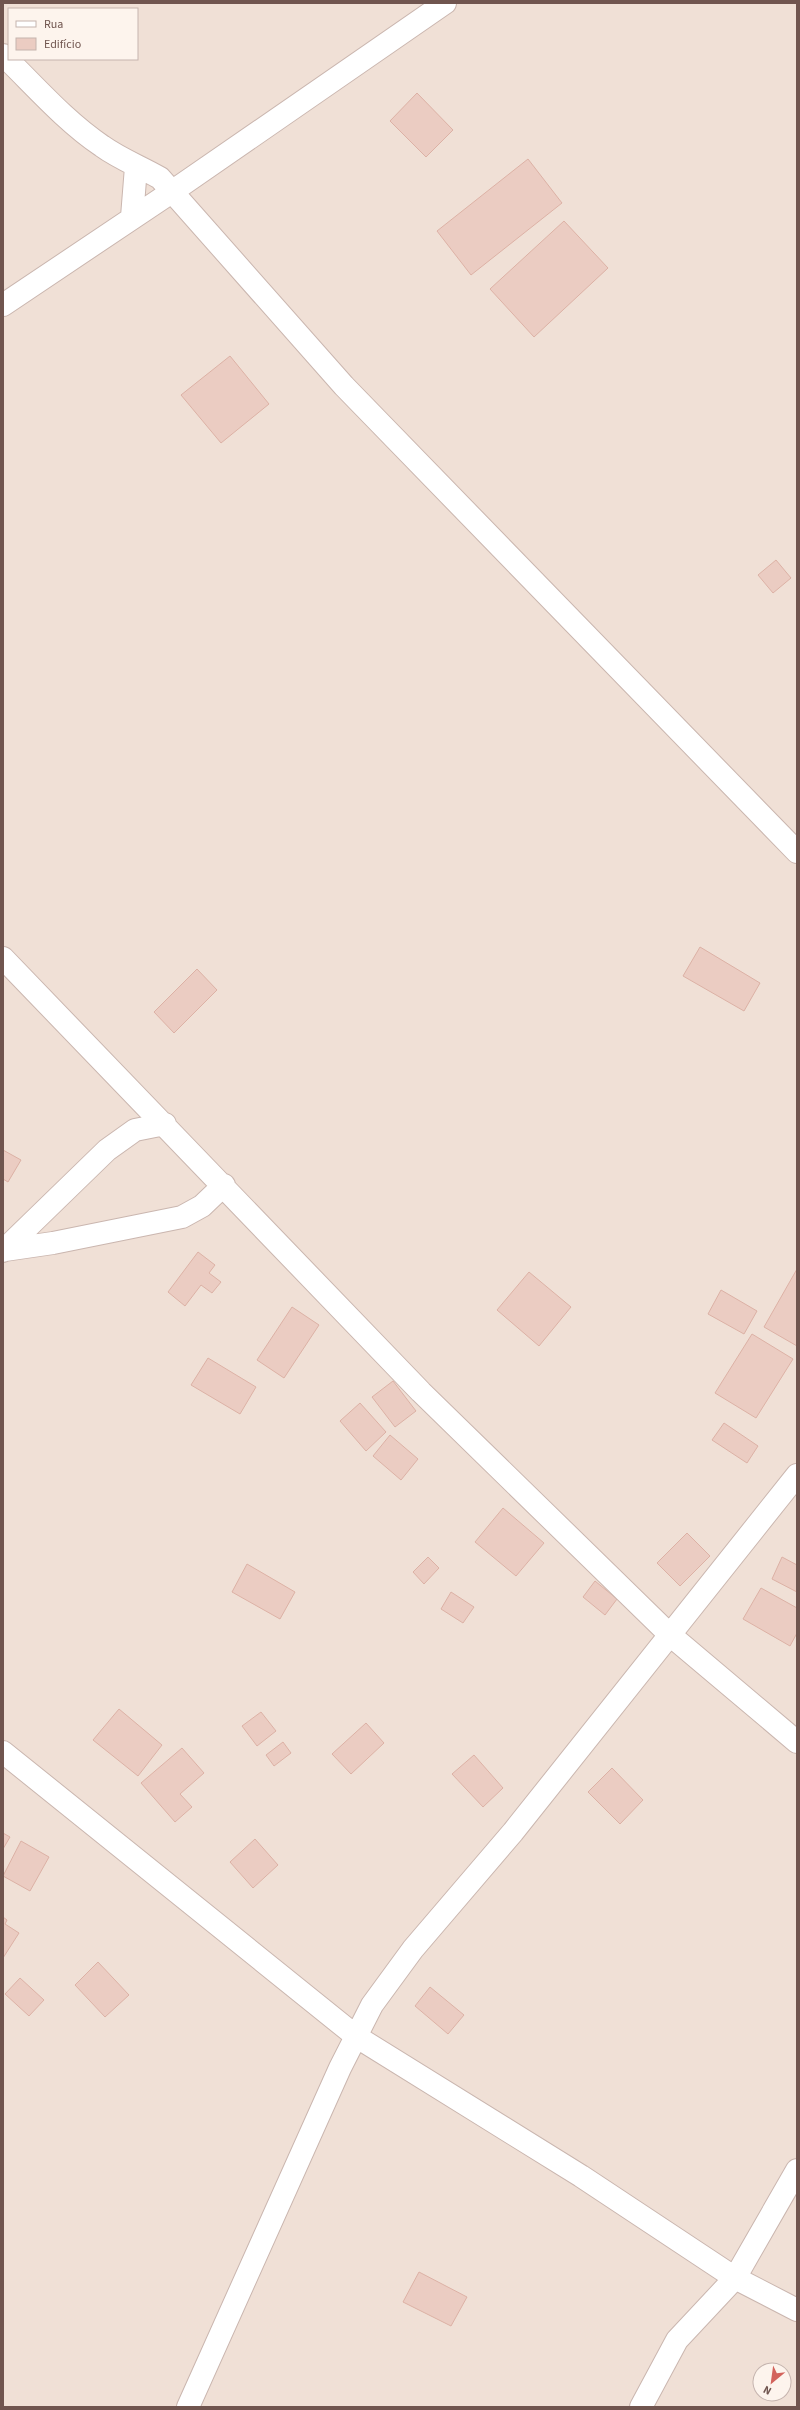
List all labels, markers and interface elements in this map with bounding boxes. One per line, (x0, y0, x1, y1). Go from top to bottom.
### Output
legend (8, 8, 138, 60)
text: Rua (44, 16, 63, 33)
text: Edifício (44, 36, 81, 53)
north arrow (752, 2362, 792, 2402)
text: N (761, 2382, 774, 2399)

